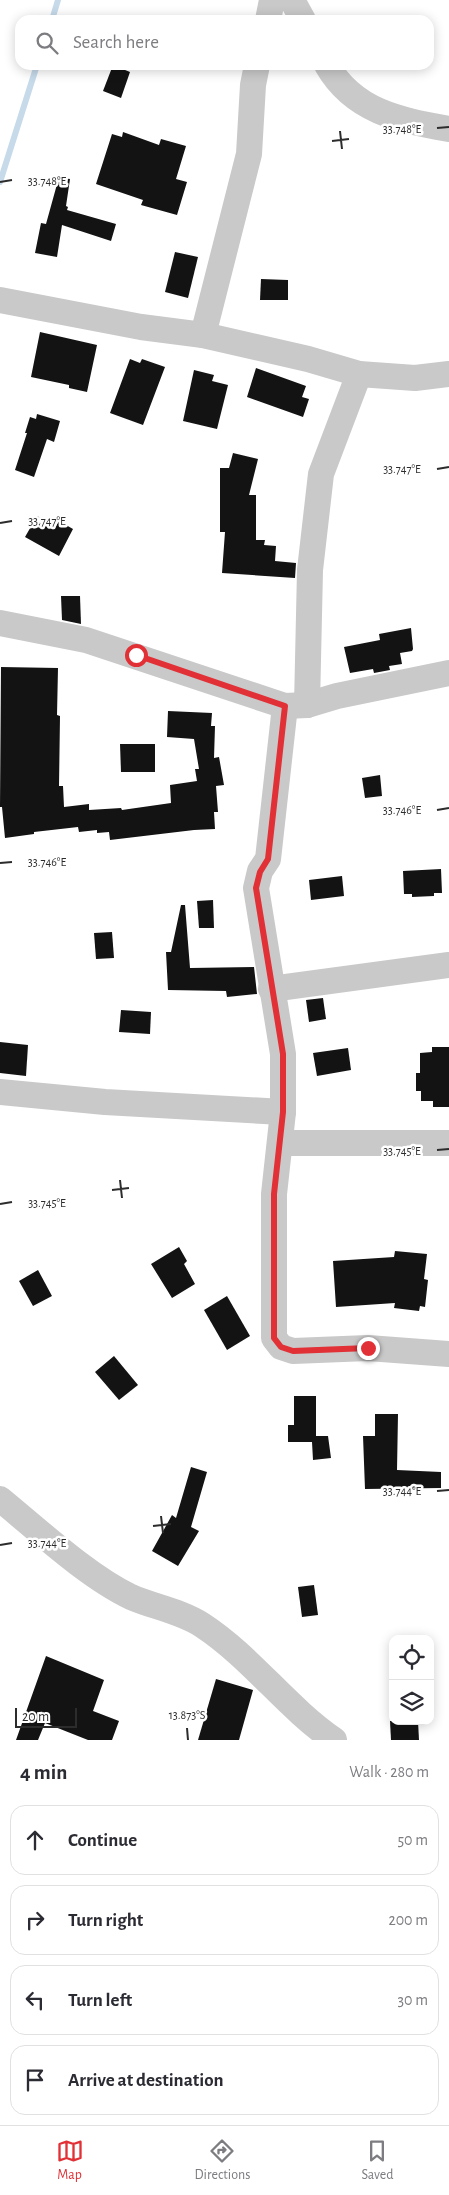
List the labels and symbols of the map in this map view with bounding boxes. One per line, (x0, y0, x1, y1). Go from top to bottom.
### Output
text: 33.748°E (383, 123, 421, 135)
text: 33.748°E (28, 175, 66, 187)
text: 33.747°E (383, 463, 421, 475)
text: 33.747°E (28, 515, 66, 527)
route start (125, 644, 148, 667)
text: 33.746°E (383, 804, 421, 816)
text: 33.746°E (28, 856, 66, 868)
text: 33.745°E (383, 1145, 421, 1157)
text: 33.745°E (28, 1197, 66, 1209)
route end (357, 1337, 380, 1360)
text: 33.744°E (383, 1485, 421, 1497)
text: 33.744°E (28, 1537, 66, 1549)
scale bar (15, 1705, 78, 1728)
text: 13.873°S (169, 1709, 206, 1721)

